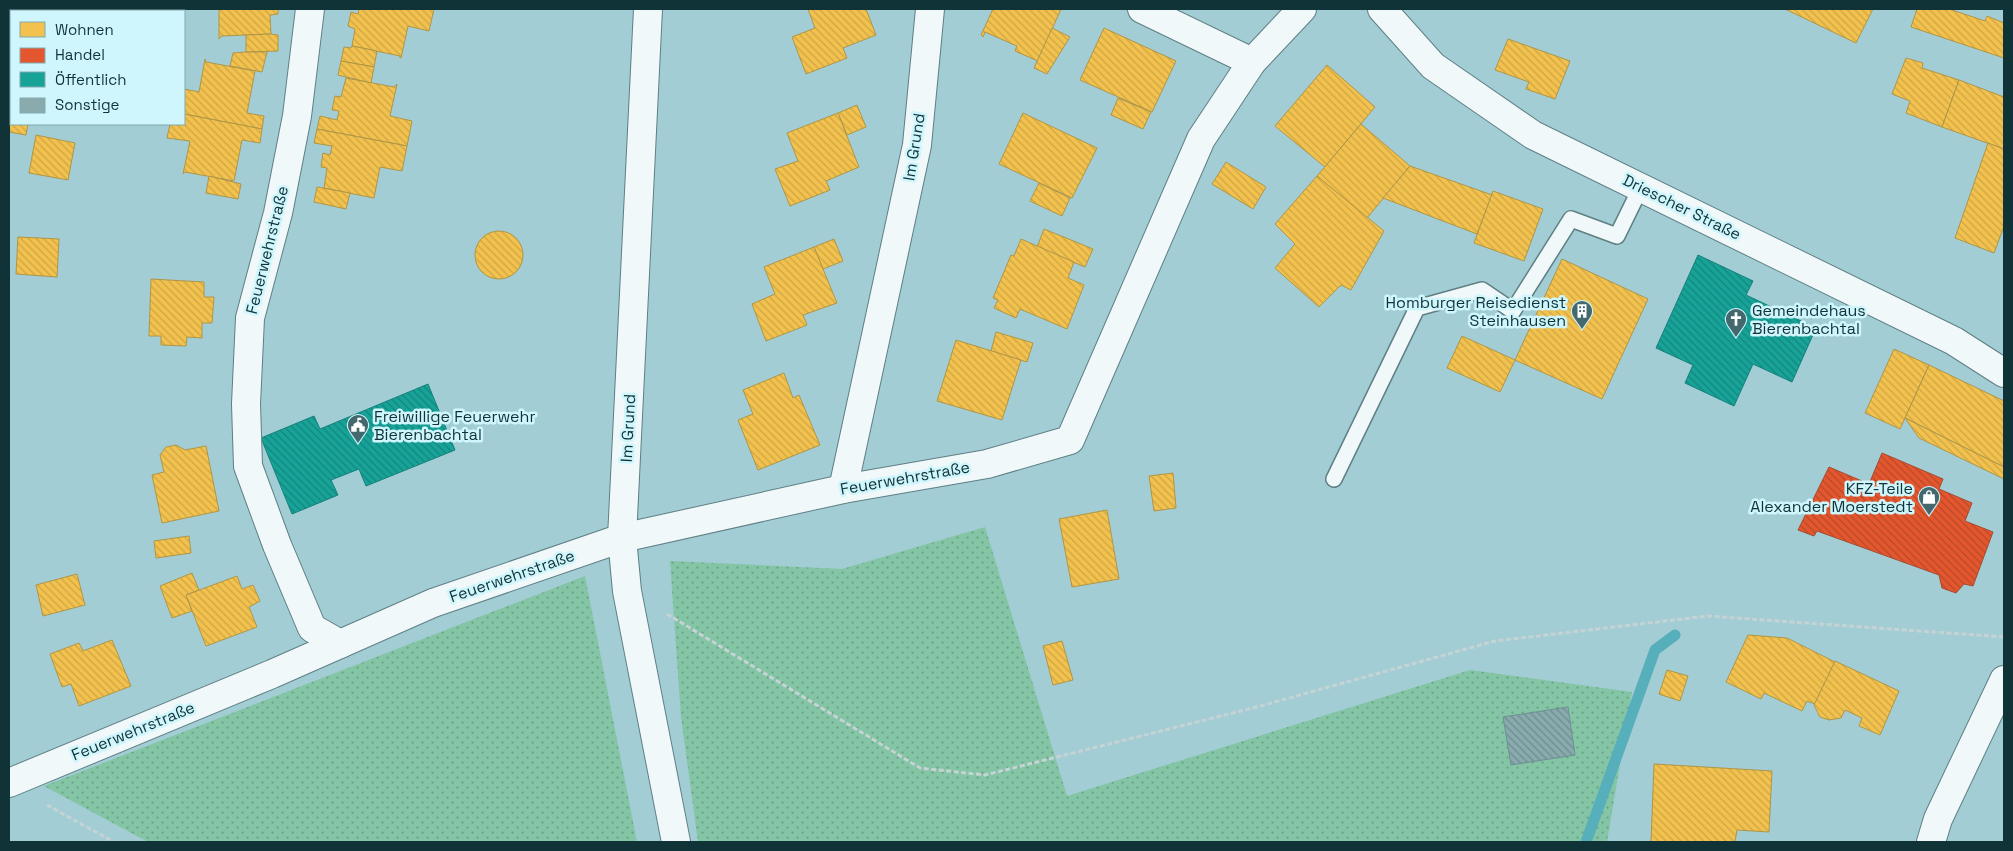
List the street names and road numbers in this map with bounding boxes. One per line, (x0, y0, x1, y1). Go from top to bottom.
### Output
street label: Im Grund (898, 112, 930, 182)
street label: Driescher Straße (1619, 169, 1745, 245)
street label: Feuerwehrstraße (241, 184, 293, 316)
street label: Im Grund (616, 393, 640, 463)
street label: Feuerwehrstraße (839, 456, 971, 500)
street label: Feuerwehrstraße (447, 545, 577, 607)
street label: Feuerwehrstraße (68, 697, 198, 765)

